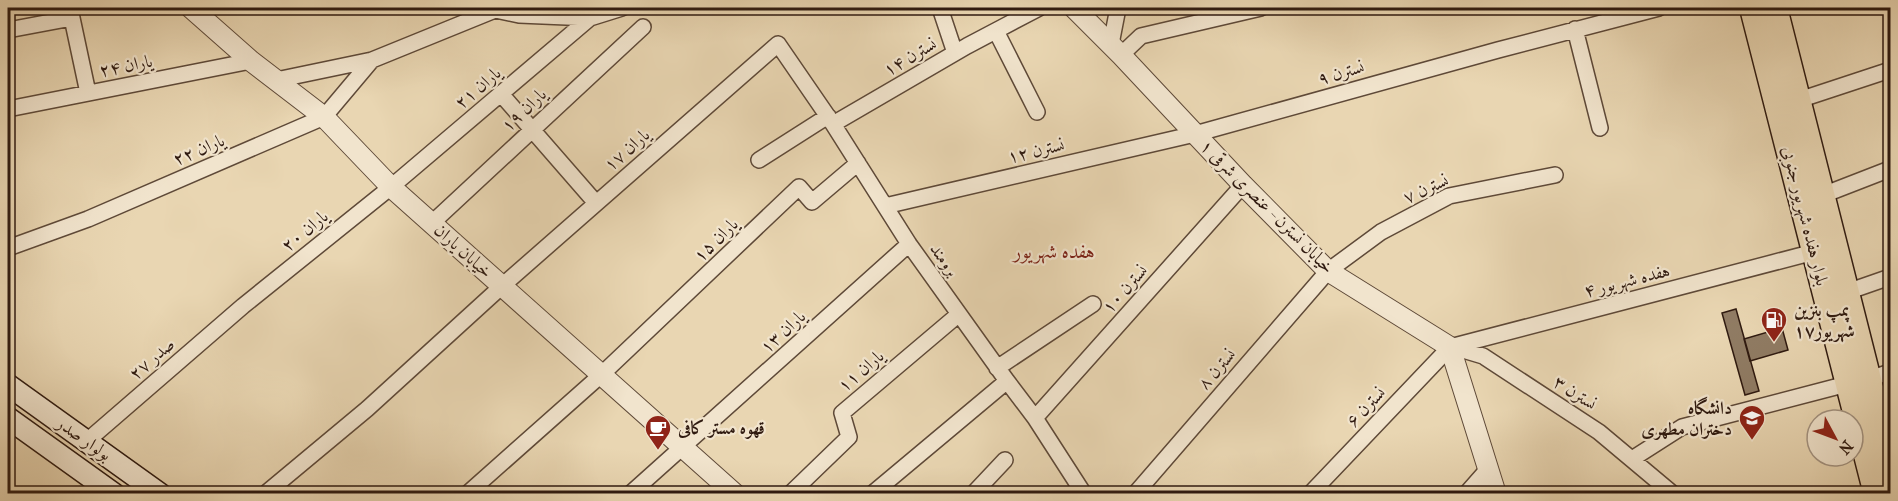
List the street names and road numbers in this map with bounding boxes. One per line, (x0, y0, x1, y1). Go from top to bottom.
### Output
street label: نسترن ۱۴ (880, 33, 940, 81)
street label: یاران ۲۴ (98, 50, 156, 81)
street label: نسترن ۹ (1315, 56, 1367, 90)
street label: یاران ۲۱ (451, 62, 507, 113)
street label: یاران ۱۹ (497, 83, 552, 136)
street label: یاران ۱۷ (600, 123, 655, 176)
street label: یاران ۲۲ (170, 129, 229, 170)
street label: نسترن ۱۲ (1005, 134, 1067, 168)
street label: خیابان نسترن - عنصری شرقی ۱ (1195, 136, 1338, 279)
street label: بلوار هفده شهریور جنوبی (1776, 144, 1833, 289)
street label: نسترن ۷ (1400, 170, 1452, 208)
street label: یاران ۲۰ (277, 205, 334, 256)
street label: یاران ۱۵ (689, 213, 744, 266)
street label: خیابان یاران (430, 219, 496, 283)
street label: برومند (925, 239, 963, 281)
street label: نسترن ۱۰ (1098, 260, 1152, 318)
street label: هفده شهریور ۴ (1582, 260, 1672, 303)
street label: یاران ۱۳ (756, 305, 811, 358)
street label: صدر ۲۷ (125, 334, 179, 384)
street label: نسترن ۸ (1194, 344, 1240, 394)
street label: یاران ۱۱ (834, 345, 890, 396)
street label: نسترن ۳ (1549, 371, 1601, 415)
street label: نسترن ۶ (1342, 383, 1390, 431)
street label: بولوار صدر (51, 411, 115, 465)

